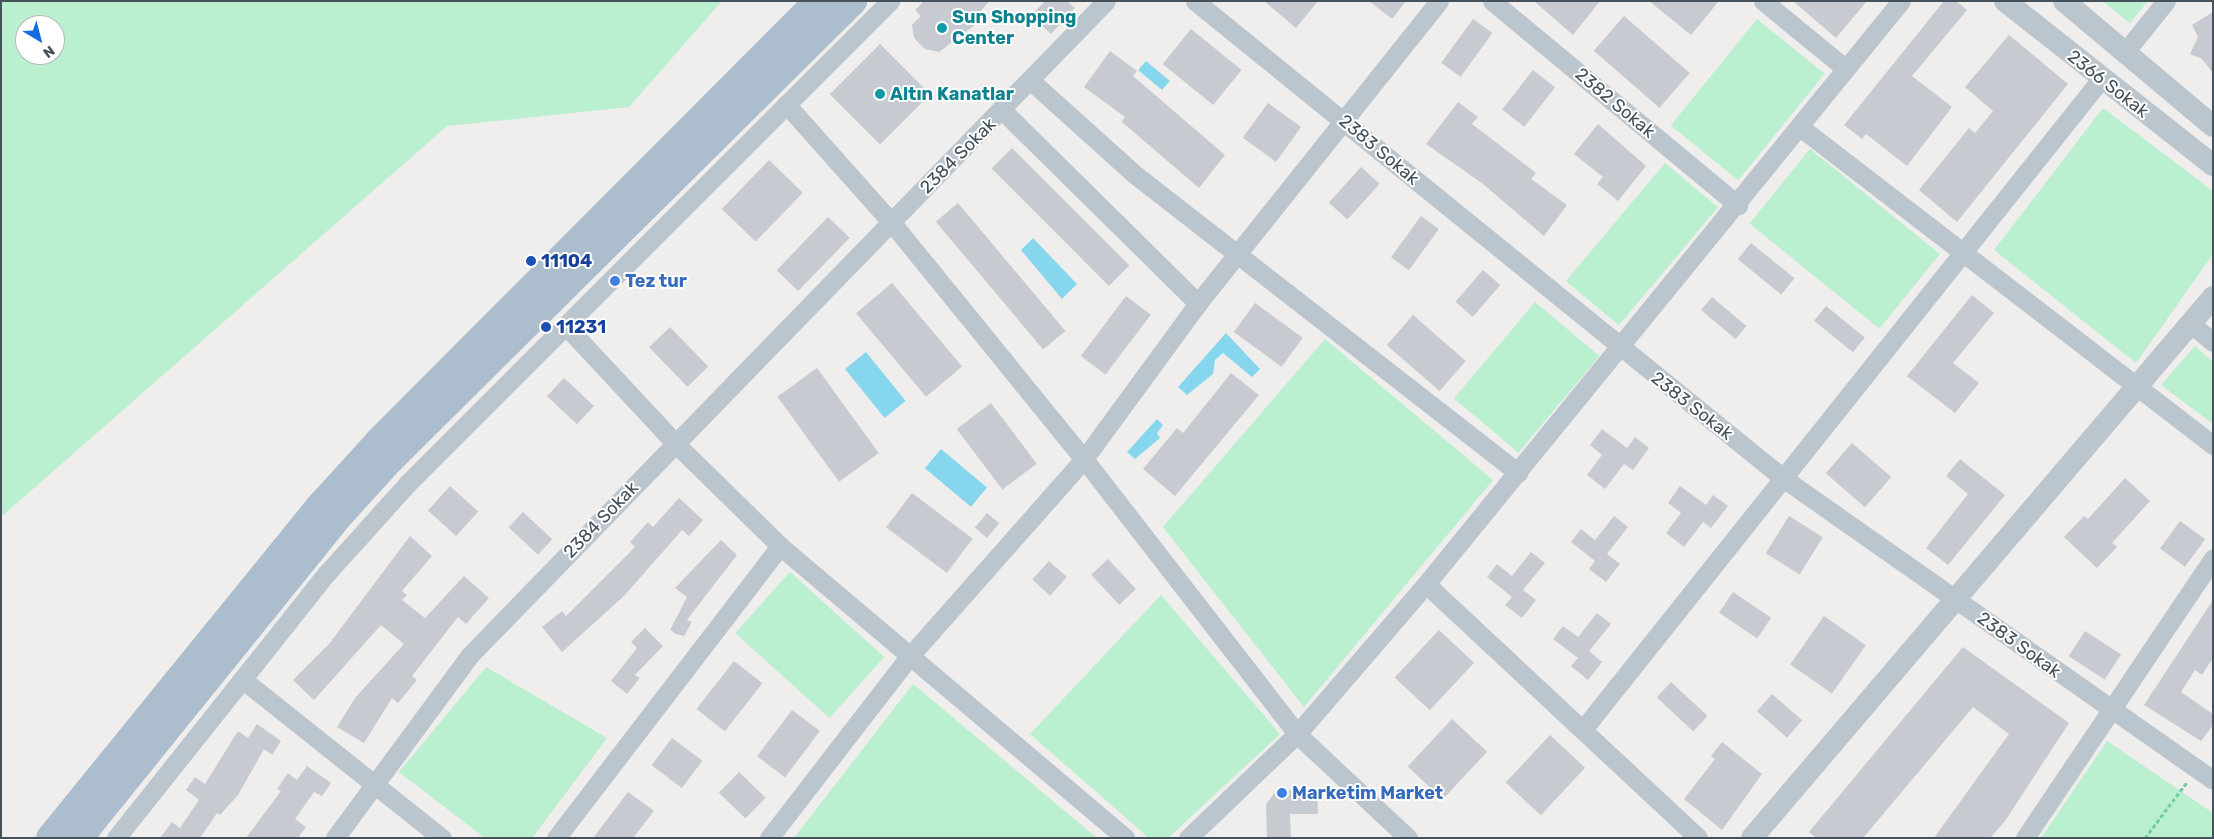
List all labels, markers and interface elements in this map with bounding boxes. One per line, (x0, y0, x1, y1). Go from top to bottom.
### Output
place label: Sun Shopping Center (952, 7, 1076, 50)
north arrow (15, 15, 65, 65)
marker: Sun Shopping Center (936, 22, 948, 34)
text: N (40, 42, 58, 61)
street label: 2366 Sokak (2063, 46, 2153, 122)
street label: 2382 Sokak (1571, 63, 1659, 143)
place label: Altın Kanatlar (890, 83, 1014, 105)
marker: Altın Kanatlar (874, 88, 886, 100)
street label: 2383 Sokak (1335, 110, 1423, 190)
street label: 2384 Sokak (916, 114, 1000, 198)
place label: 11104 (541, 250, 592, 272)
marker: 11104 (525, 255, 537, 267)
place label: Tez tur (625, 270, 687, 292)
marker: Tez tur (609, 275, 621, 287)
place label: 11231 (556, 316, 606, 338)
marker: 11231 (540, 321, 552, 333)
street label: 2383 Sokak (1647, 367, 1737, 445)
street label: 2384 Sokak (559, 477, 643, 563)
street label: 2383 Sokak (1973, 607, 2065, 683)
place label: Marketim Market (1292, 782, 1443, 804)
marker: Marketim Market (1276, 787, 1288, 799)

